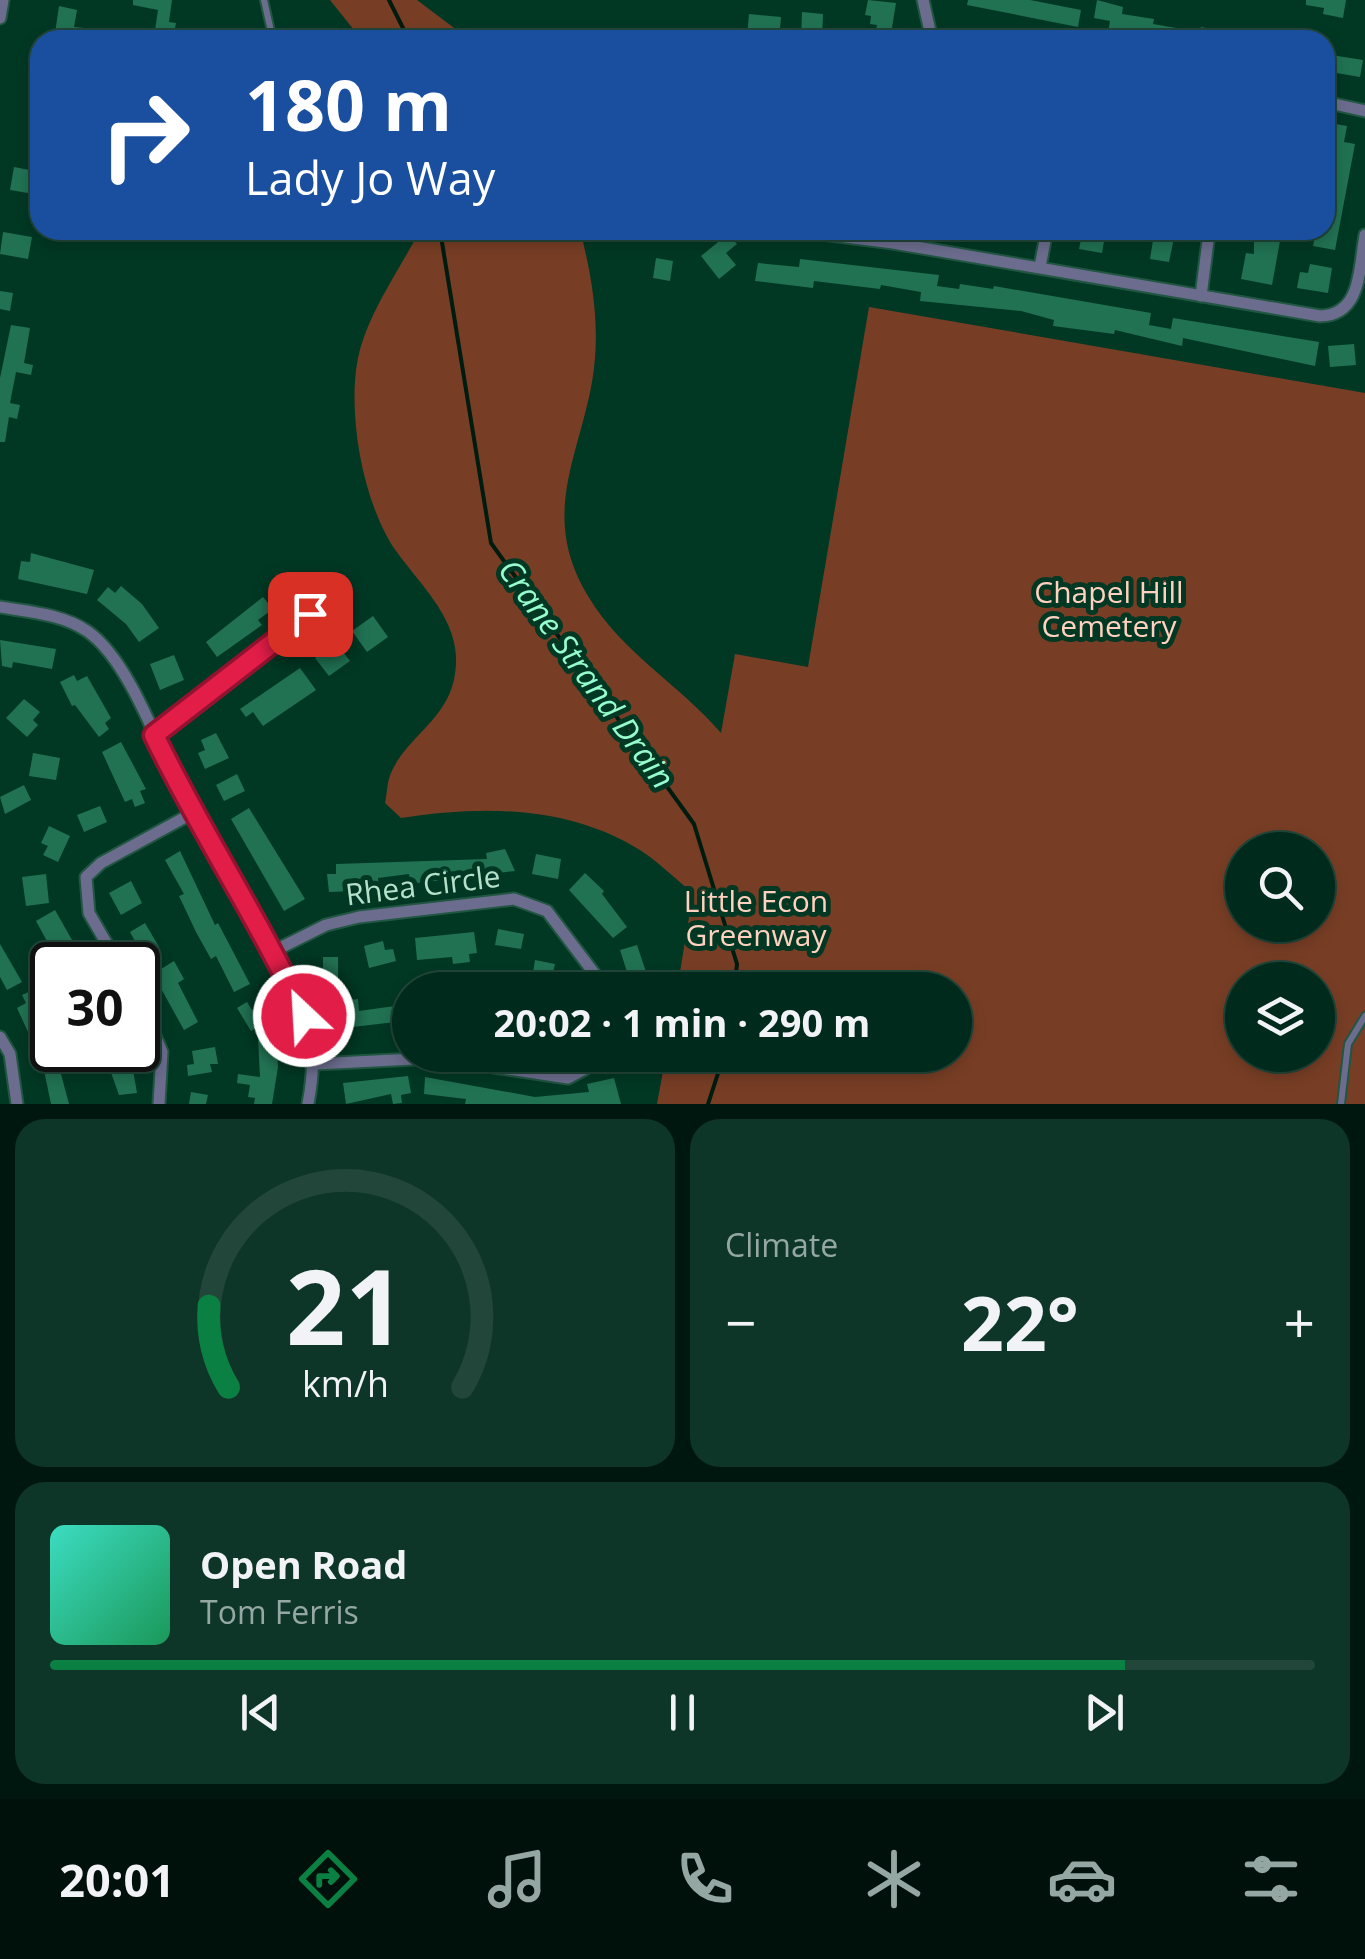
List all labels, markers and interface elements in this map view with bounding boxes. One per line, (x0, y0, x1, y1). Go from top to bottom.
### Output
text: 180 m (245, 56, 452, 152)
icon: right (80, 70, 210, 200)
text: Lady Jo Way (245, 147, 495, 208)
water label: Crane Strand Drain (489, 550, 685, 796)
park label: Chapel Hill Cemetery (1034, 571, 1184, 646)
pin (268, 572, 353, 657)
icon: arrive (283, 587, 338, 642)
map controls (1225, 832, 1335, 1072)
button: search (1225, 832, 1335, 942)
street label: Rhea Circle (343, 855, 503, 914)
park label: Little Econ Greenway (684, 880, 828, 955)
speed limit sign: 30 (30, 942, 160, 1072)
button: layers (1225, 962, 1335, 1072)
position arrow (252, 964, 356, 1068)
text: 20:02 · 1 min · 290 m (494, 996, 870, 1048)
text: Climate (725, 1223, 838, 1266)
text: 21 (286, 1234, 404, 1375)
text: 22° (961, 1271, 1079, 1373)
text: − (725, 1284, 756, 1359)
text: + (1284, 1284, 1315, 1359)
text: km/h (302, 1359, 388, 1407)
text: Open Road (200, 1538, 407, 1590)
text: Tom Ferris (200, 1590, 359, 1633)
icon: previous (233, 1685, 288, 1740)
icon: pause (655, 1685, 710, 1740)
icon: next (1077, 1685, 1132, 1740)
icon: directions (293, 1844, 363, 1914)
icon: music (482, 1844, 552, 1914)
icon: phone (670, 1844, 740, 1914)
icon: climate (859, 1844, 929, 1914)
icon: car (1047, 1844, 1117, 1914)
icon: filters (1236, 1844, 1306, 1914)
text: 20:01 (59, 1849, 175, 1910)

